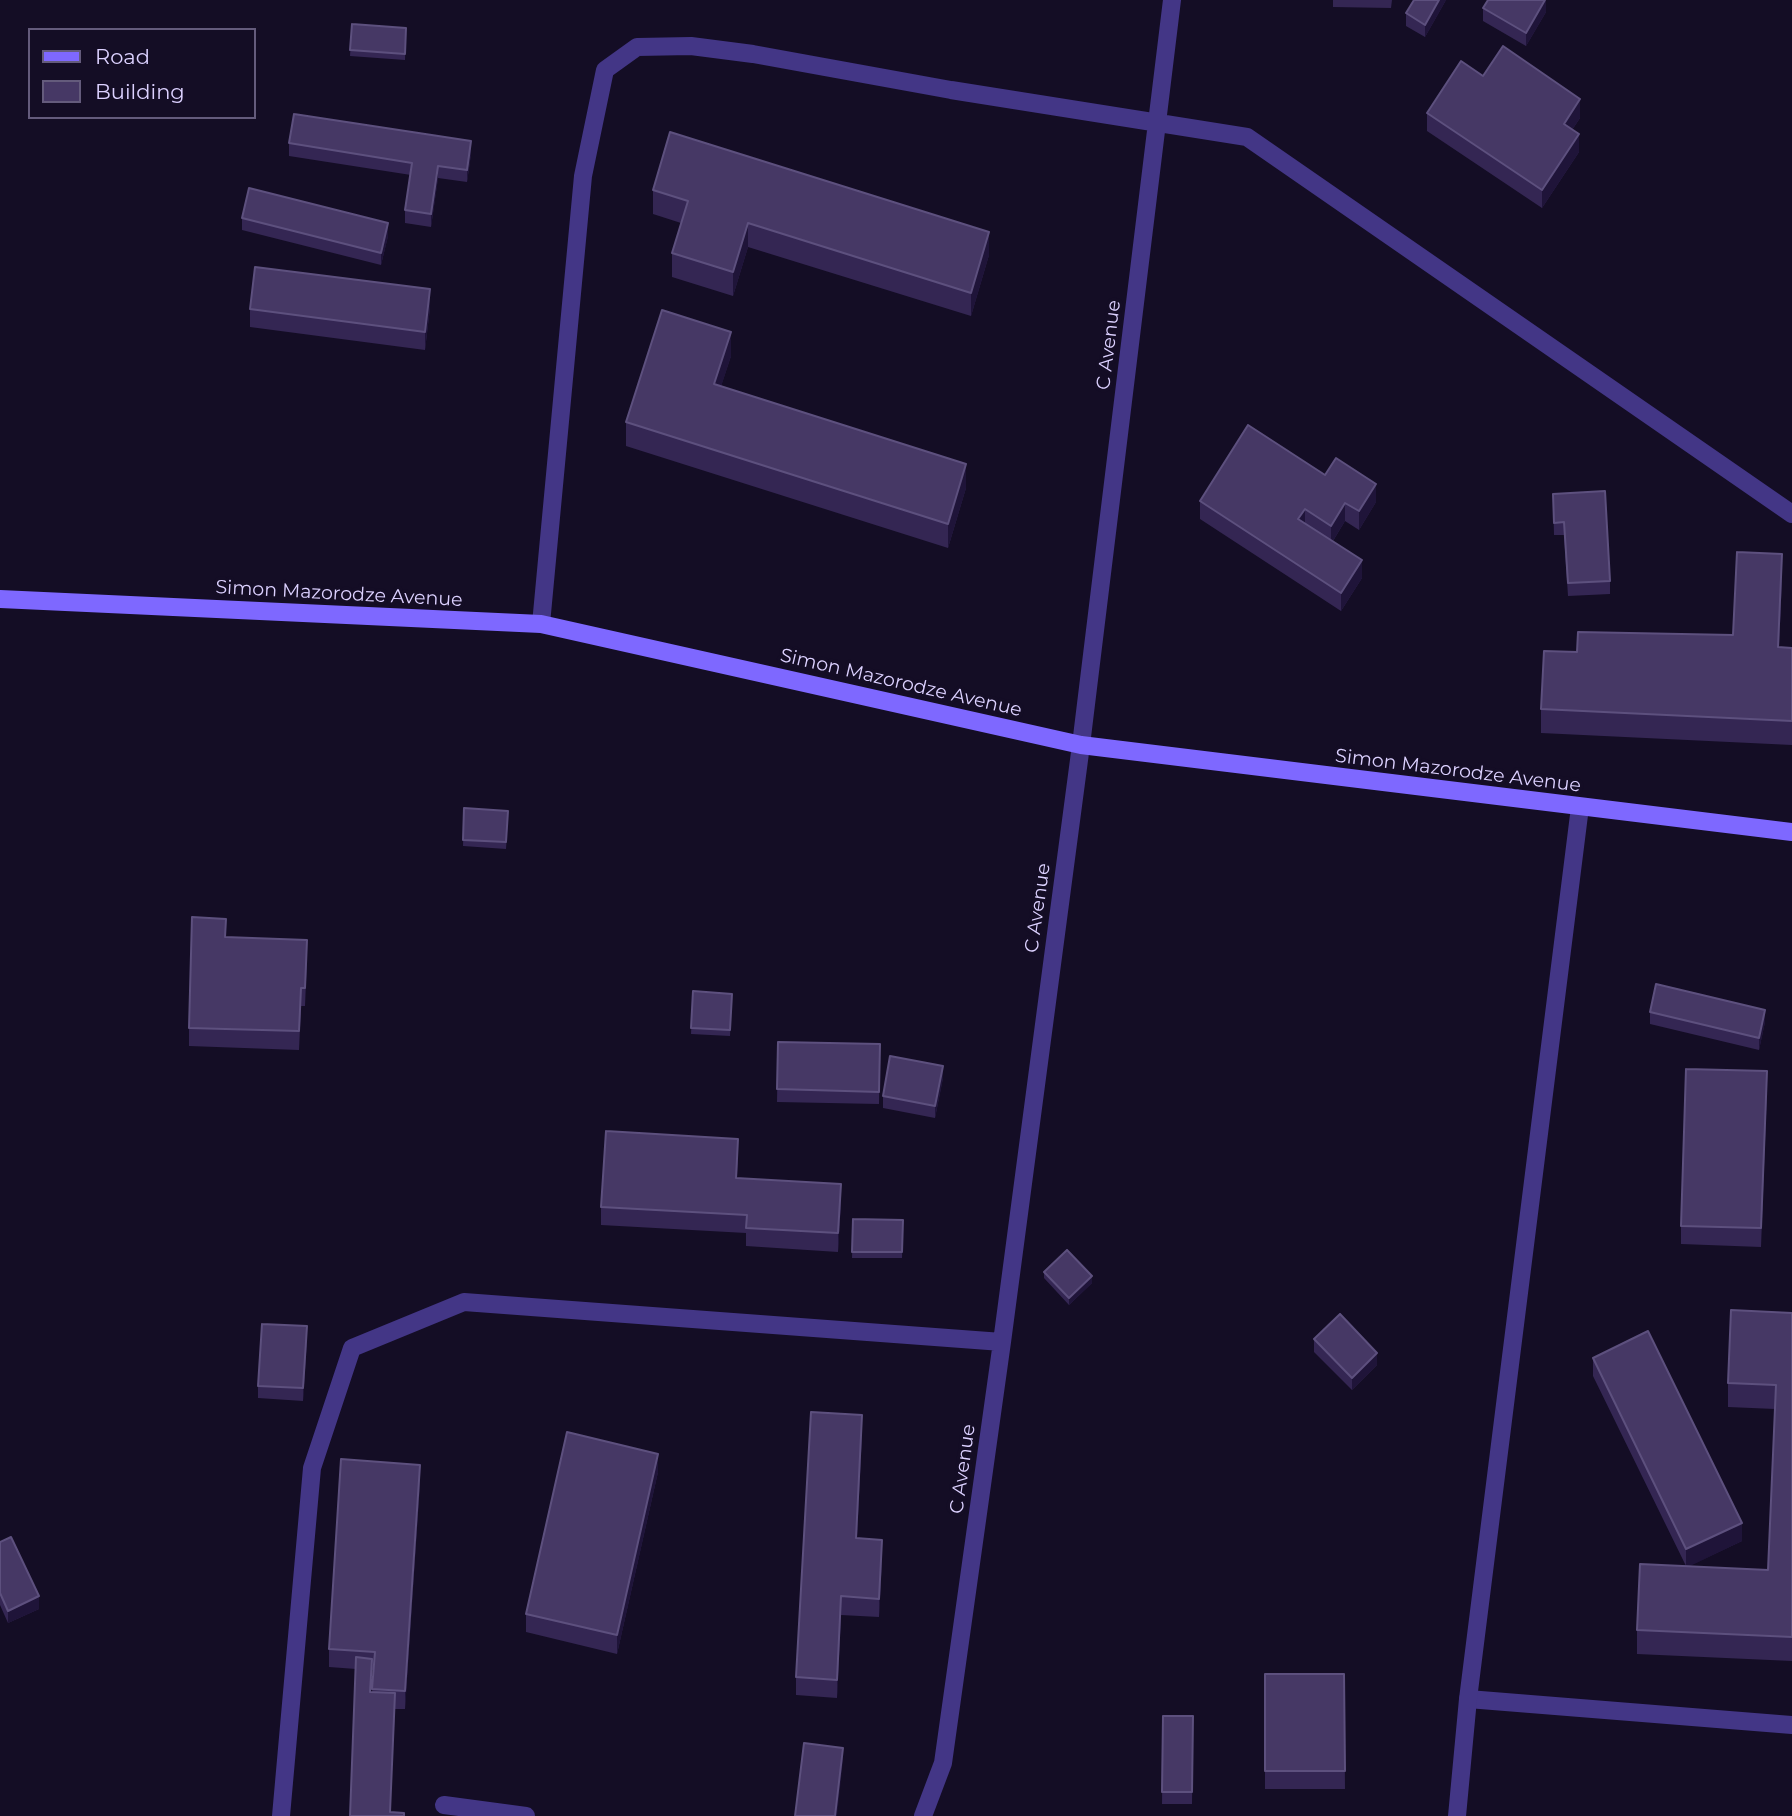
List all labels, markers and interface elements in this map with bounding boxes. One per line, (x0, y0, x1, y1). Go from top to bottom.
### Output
legend (28, 28, 256, 119)
text: Road (95, 44, 150, 69)
text: Building (95, 79, 185, 104)
street label: C Avenue (1092, 299, 1126, 391)
street label: Simon Mazorodze Avenue (215, 576, 463, 612)
street label: Simon Mazorodze Avenue (778, 644, 1024, 722)
street label: Simon Mazorodze Avenue (1334, 745, 1582, 797)
street label: C Avenue (1020, 862, 1056, 954)
street label: C Avenue (945, 1423, 981, 1515)

